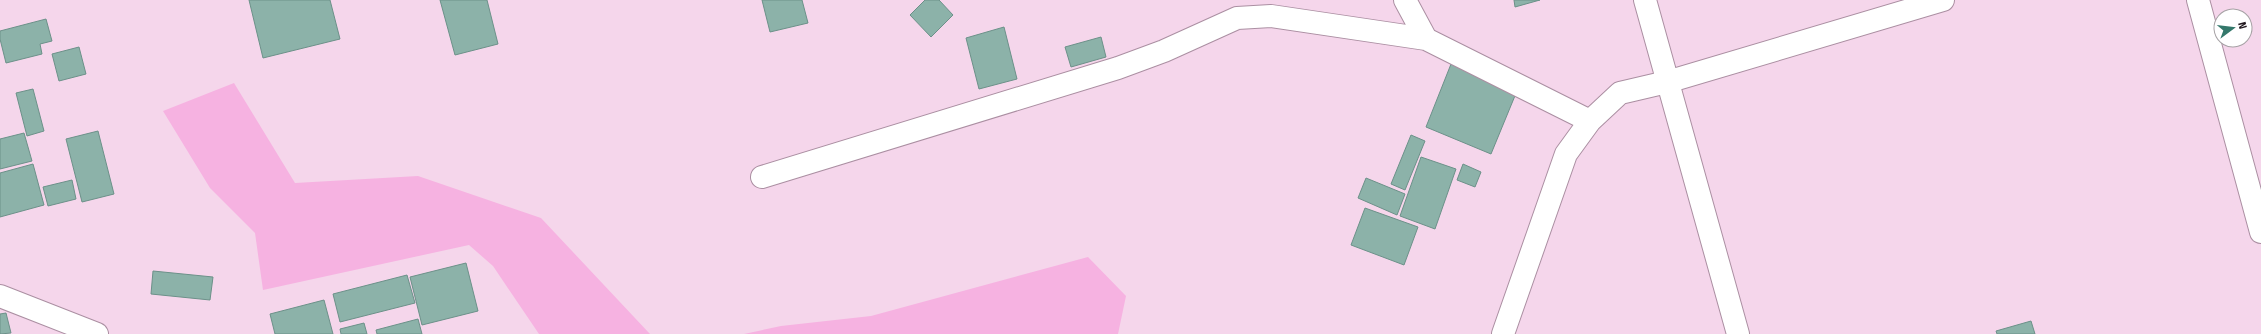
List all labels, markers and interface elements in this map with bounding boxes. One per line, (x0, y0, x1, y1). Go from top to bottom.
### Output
north arrow (2213, 8, 2253, 48)
text: N (2235, 21, 2249, 30)

